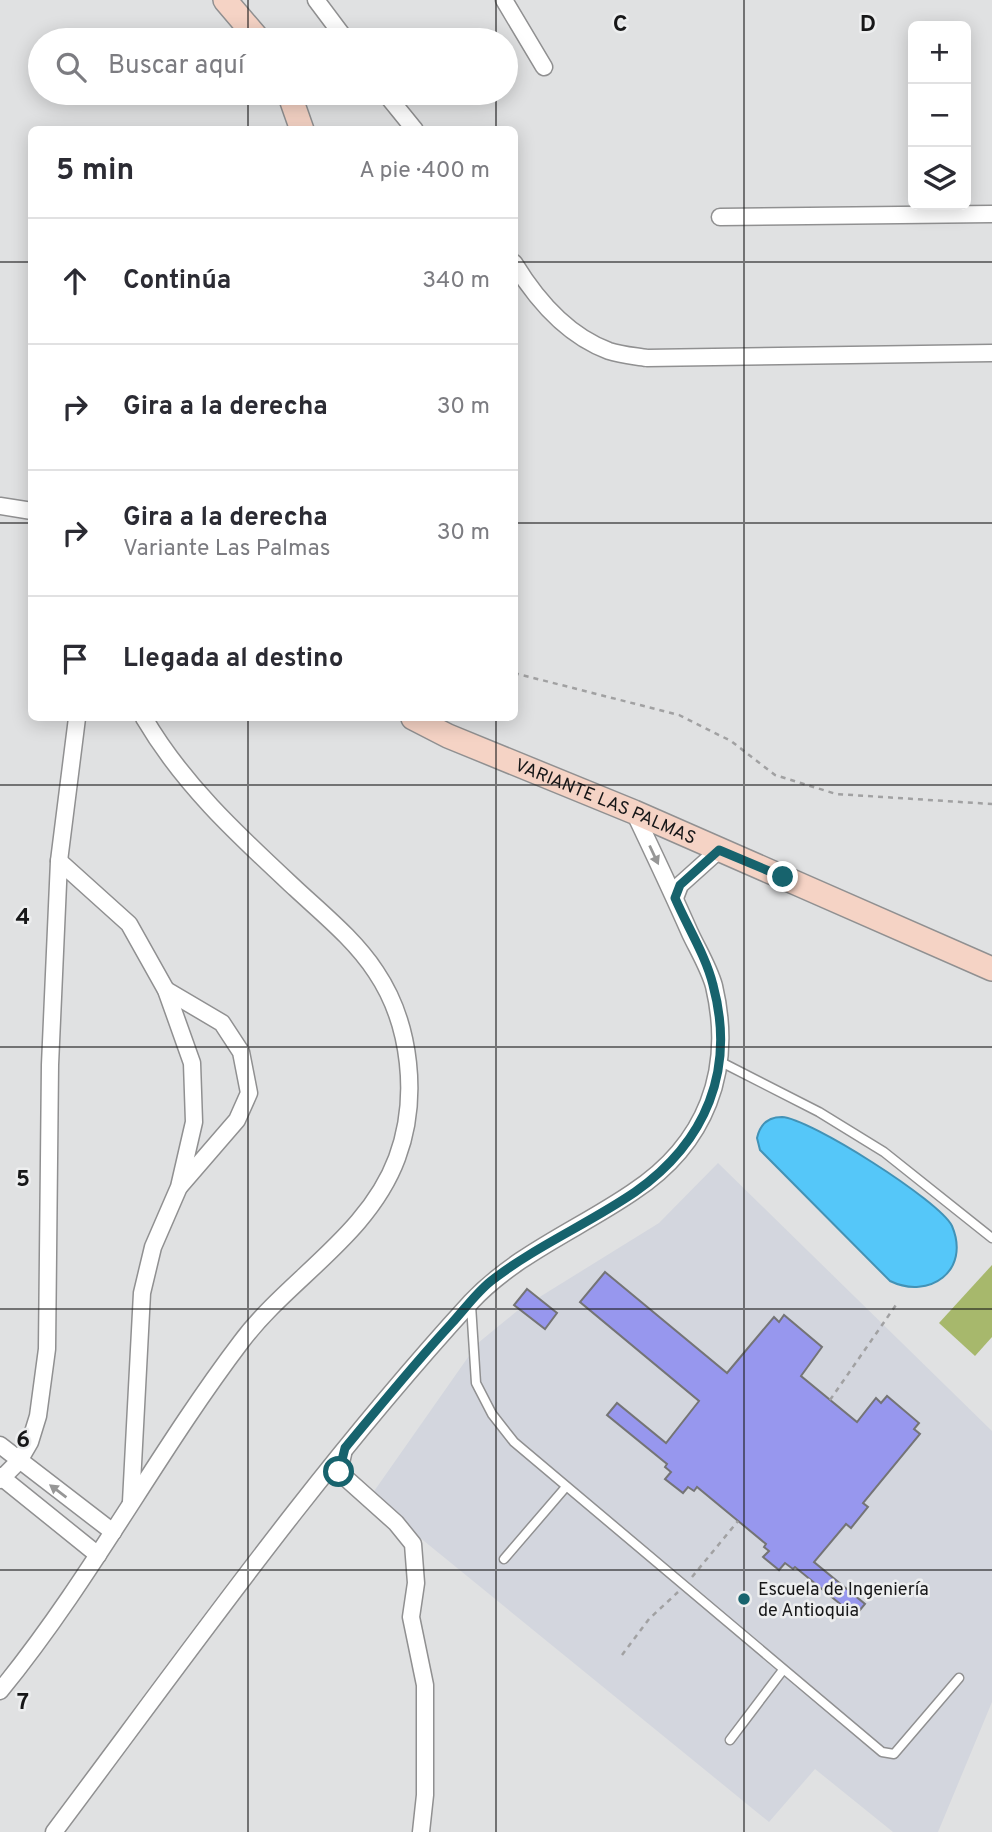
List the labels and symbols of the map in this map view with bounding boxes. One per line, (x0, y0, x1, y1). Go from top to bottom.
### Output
text: C (613, 11, 627, 40)
text: D (860, 11, 876, 40)
street label: VARIANTE LAS PALMAS (511, 755, 699, 851)
one-way arrow (648, 845, 660, 865)
route end (767, 861, 798, 892)
text: 4 (16, 904, 30, 933)
text: 5 (16, 1166, 30, 1195)
text: 6 (16, 1427, 30, 1456)
route start (323, 1456, 354, 1487)
one-way arrow (49, 1484, 67, 1498)
place label: Escuela de Ingeniería de Antioquia (758, 1579, 929, 1623)
marker: Escuela de Ingeniería de Antioquia (736, 1591, 752, 1607)
text: 7 (17, 1689, 29, 1718)

